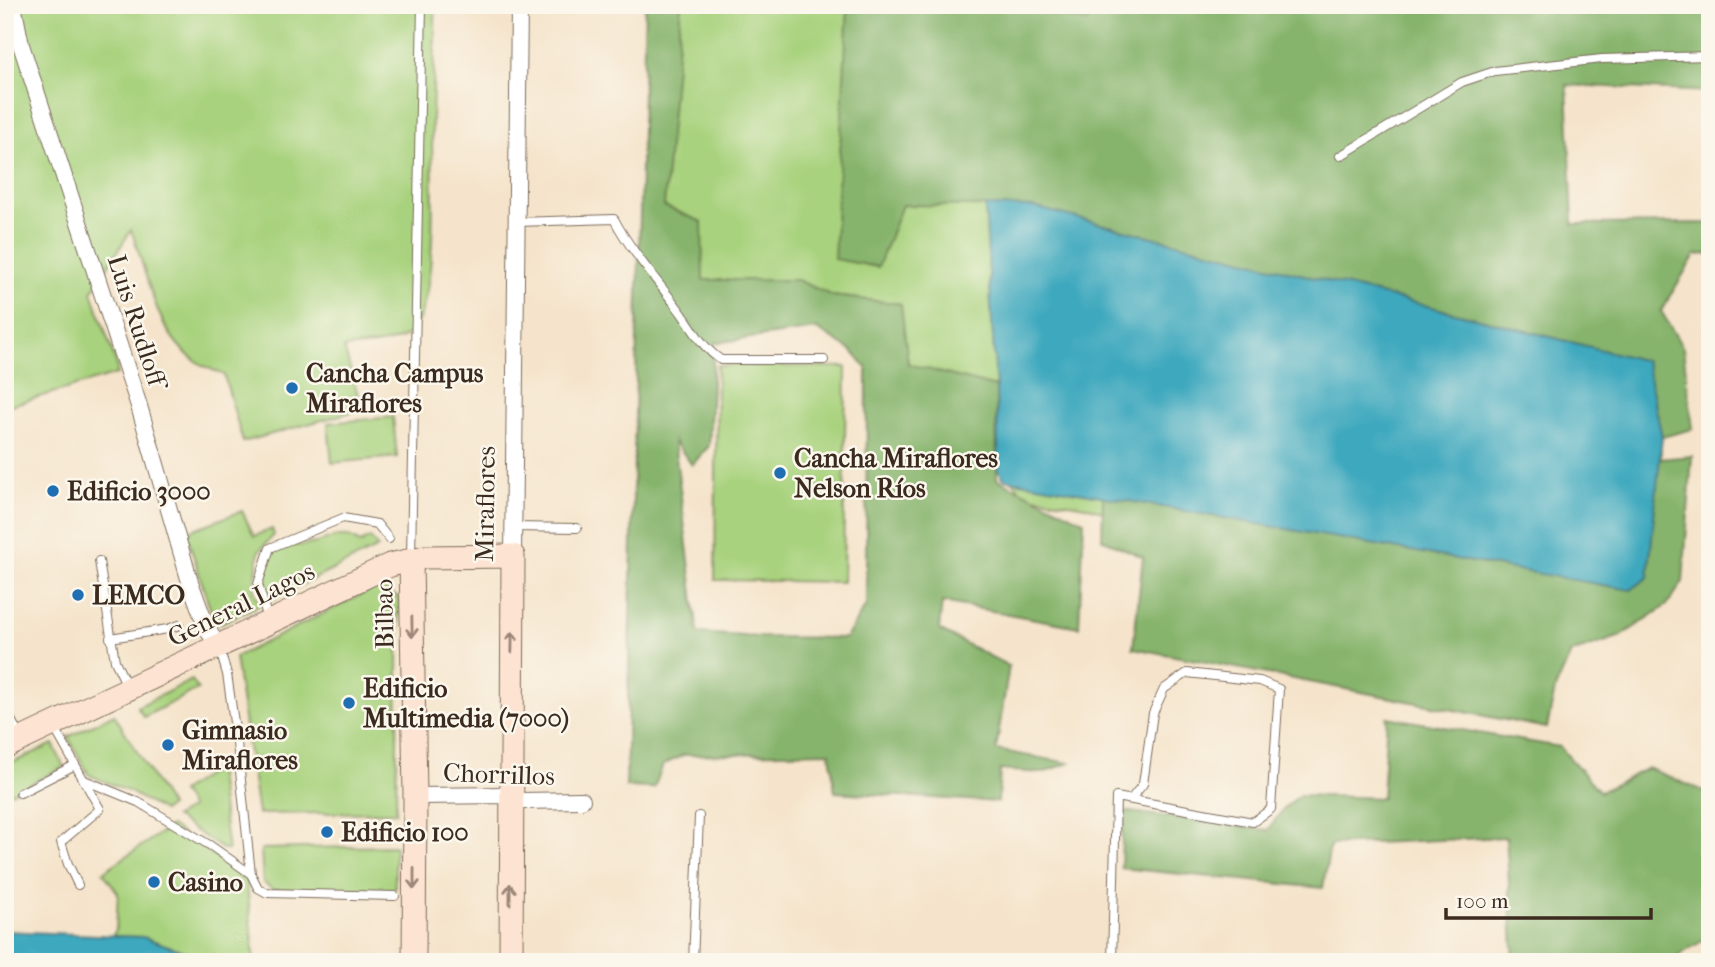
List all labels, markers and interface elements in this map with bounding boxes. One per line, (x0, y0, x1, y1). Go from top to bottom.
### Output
street label: Luis Rudloff (101, 251, 174, 395)
place label: Cancha Campus Miraflores (306, 358, 484, 419)
marker: Cancha Campus Miraflores (284, 380, 300, 396)
place label: Cancha Miraflores Nelson Ríos (794, 443, 998, 504)
street label: Miraflores (469, 446, 502, 562)
marker: Cancha Miraflores Nelson Ríos (772, 465, 788, 481)
place label: Edificio 3000 (67, 476, 211, 507)
marker: Edificio 3000 (45, 483, 61, 499)
street label: General Lagos (163, 556, 320, 653)
street label: Bilbao (368, 578, 401, 649)
place label: LEMCO (92, 580, 185, 611)
marker: LEMCO (70, 587, 86, 603)
one-way arrow (405, 615, 419, 638)
one-way arrow (505, 630, 519, 653)
place label: Edificio Multimedia (7000) (363, 673, 569, 734)
marker: Edificio Multimedia (7000) (341, 695, 357, 711)
place label: Gimnasio Miraflores (182, 715, 298, 776)
marker: Gimnasio Miraflores (160, 737, 176, 753)
street label: Chorrillos (443, 757, 555, 792)
place label: Edificio 100 (341, 817, 469, 848)
marker: Edificio 100 (319, 824, 335, 840)
place label: Casino (168, 867, 243, 898)
one-way arrow (407, 867, 421, 890)
marker: Casino (146, 874, 162, 890)
scale bar (1446, 876, 1650, 920)
one-way arrow (503, 882, 517, 905)
text: 100 m (1456, 889, 1509, 913)

